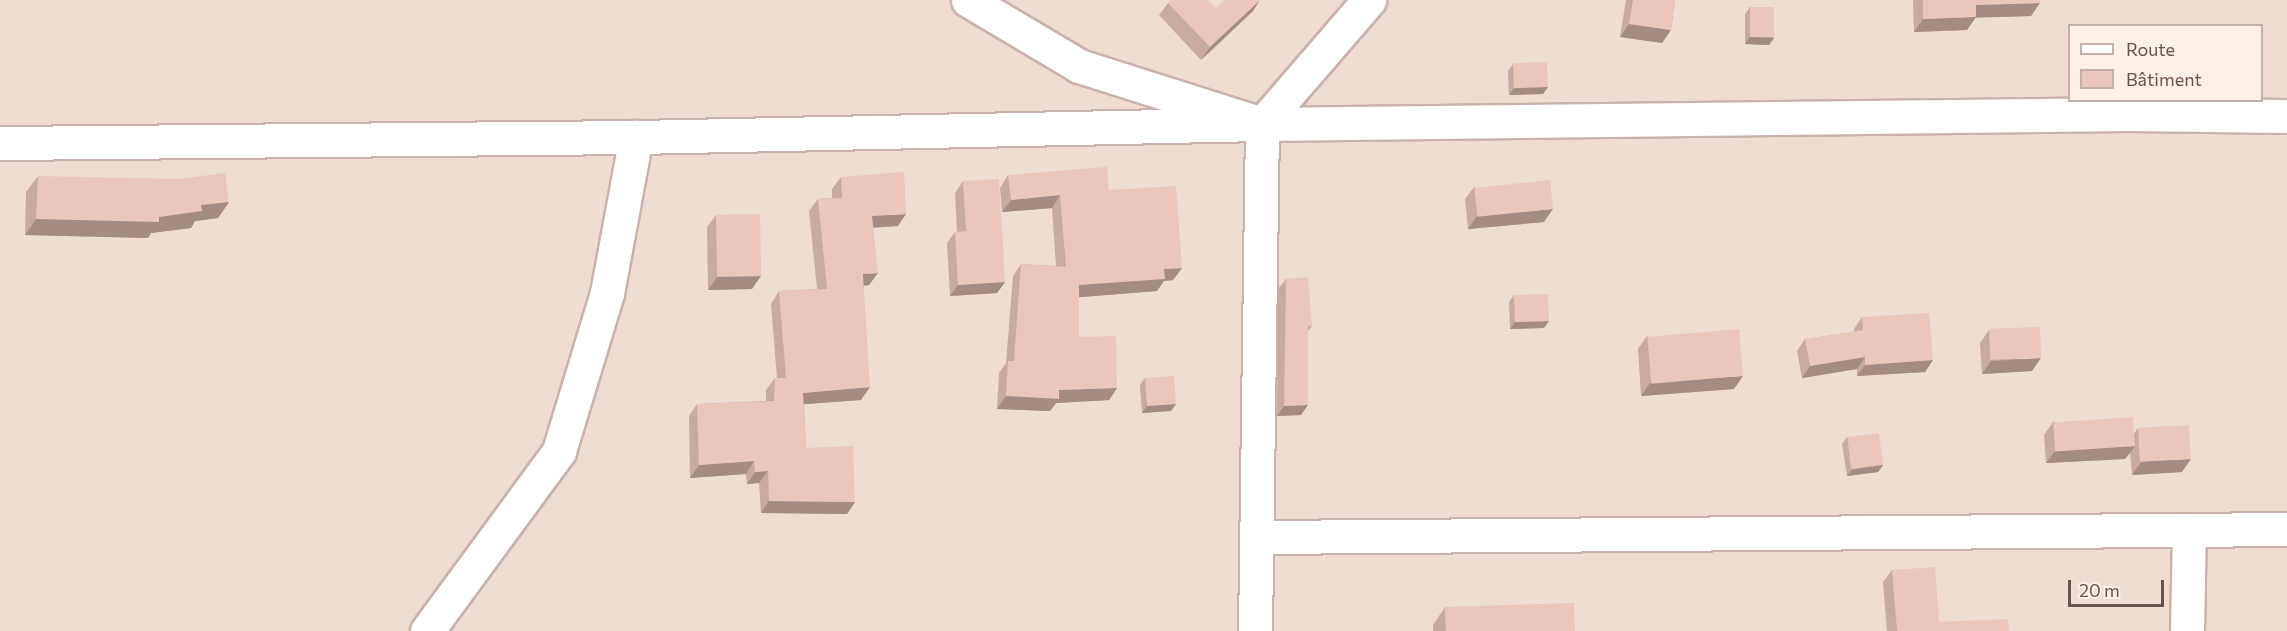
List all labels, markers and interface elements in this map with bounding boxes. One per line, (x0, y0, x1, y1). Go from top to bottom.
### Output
legend (2068, 24, 2263, 102)
text: Route (2126, 38, 2175, 60)
text: Bâtiment (2126, 68, 2202, 90)
scale bar (2071, 568, 2167, 606)
text: 20 m (2079, 579, 2120, 601)

